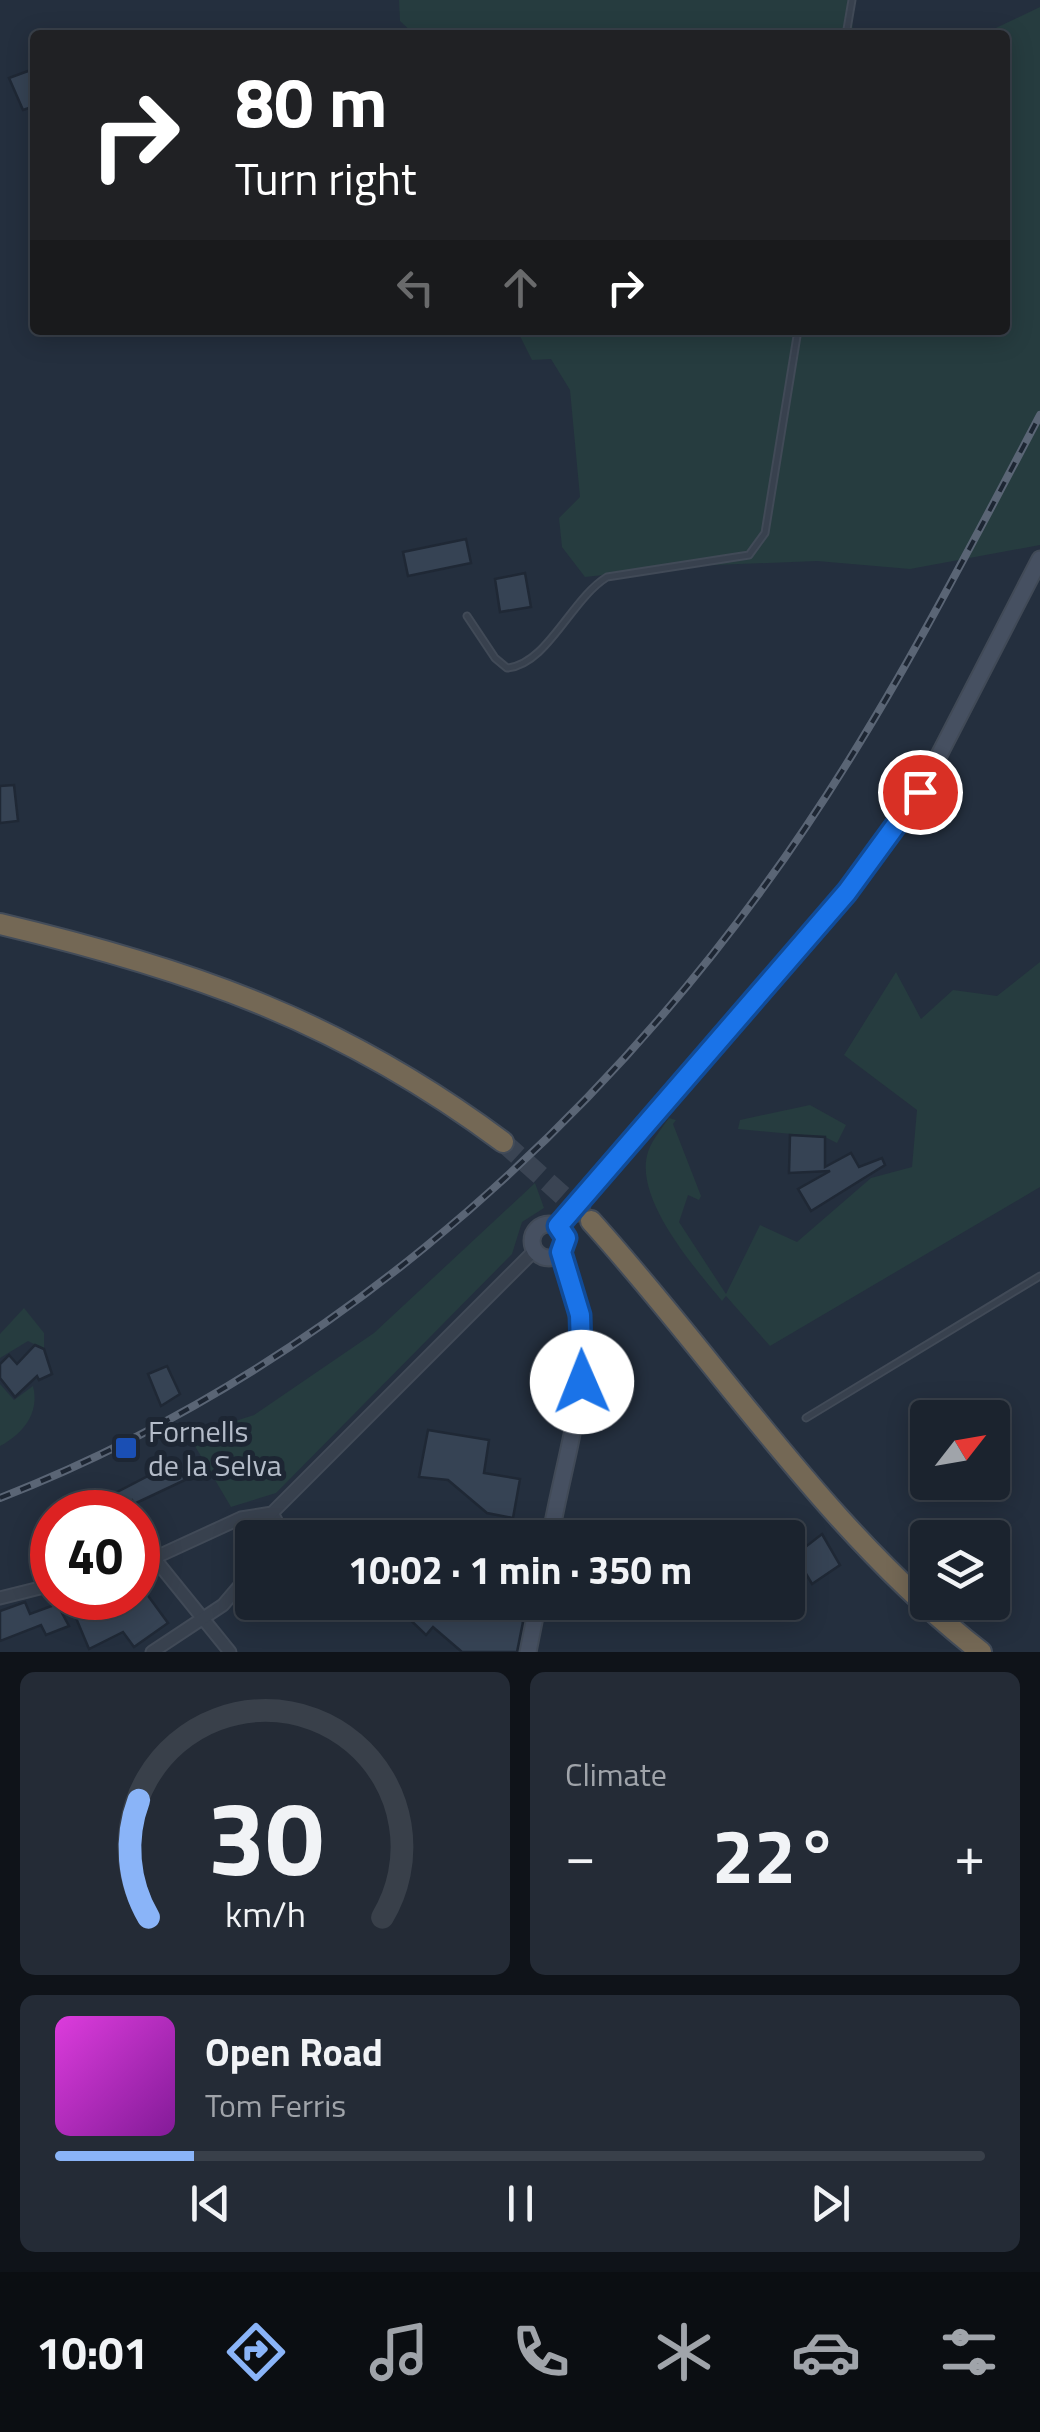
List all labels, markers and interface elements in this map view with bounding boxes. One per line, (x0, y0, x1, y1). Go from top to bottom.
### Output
text: 80 m (235, 48, 388, 154)
icon: right (70, 70, 200, 200)
text: Turn right (235, 144, 417, 212)
icon: left (388, 260, 443, 315)
icon: ahead (493, 260, 548, 315)
icon: right (598, 260, 653, 315)
pin (878, 750, 963, 835)
icon: arrive (893, 765, 948, 820)
position arrow (530, 1330, 634, 1434)
north arrow (910, 1400, 1010, 1500)
map controls (910, 1400, 1010, 1620)
place label: Fornells de la Selva (148, 1408, 282, 1488)
marker: Fornells de la Selva (113, 1435, 139, 1461)
speed limit sign: 40 (30, 1490, 160, 1620)
button: layers (910, 1520, 1010, 1620)
text: 10:02 · 1 min · 350 m (348, 1541, 692, 1599)
text: Climate (565, 1750, 667, 1798)
text: 30 (207, 1757, 323, 1915)
text: 22° (712, 1798, 838, 1912)
text: − (565, 1813, 596, 1896)
text: + (954, 1813, 985, 1896)
text: km/h (225, 1886, 305, 1941)
text: Open Road (205, 2023, 383, 2081)
text: Tom Ferris (205, 2081, 346, 2129)
icon: previous (183, 2176, 238, 2231)
icon: pause (493, 2176, 548, 2231)
icon: next (803, 2176, 858, 2231)
icon: directions (221, 2317, 291, 2387)
icon: music (364, 2317, 434, 2387)
icon: phone (506, 2317, 576, 2387)
icon: climate (649, 2317, 719, 2387)
icon: car (791, 2317, 861, 2387)
icon: filters (934, 2317, 1004, 2387)
text: 10:01 (36, 2318, 149, 2386)

